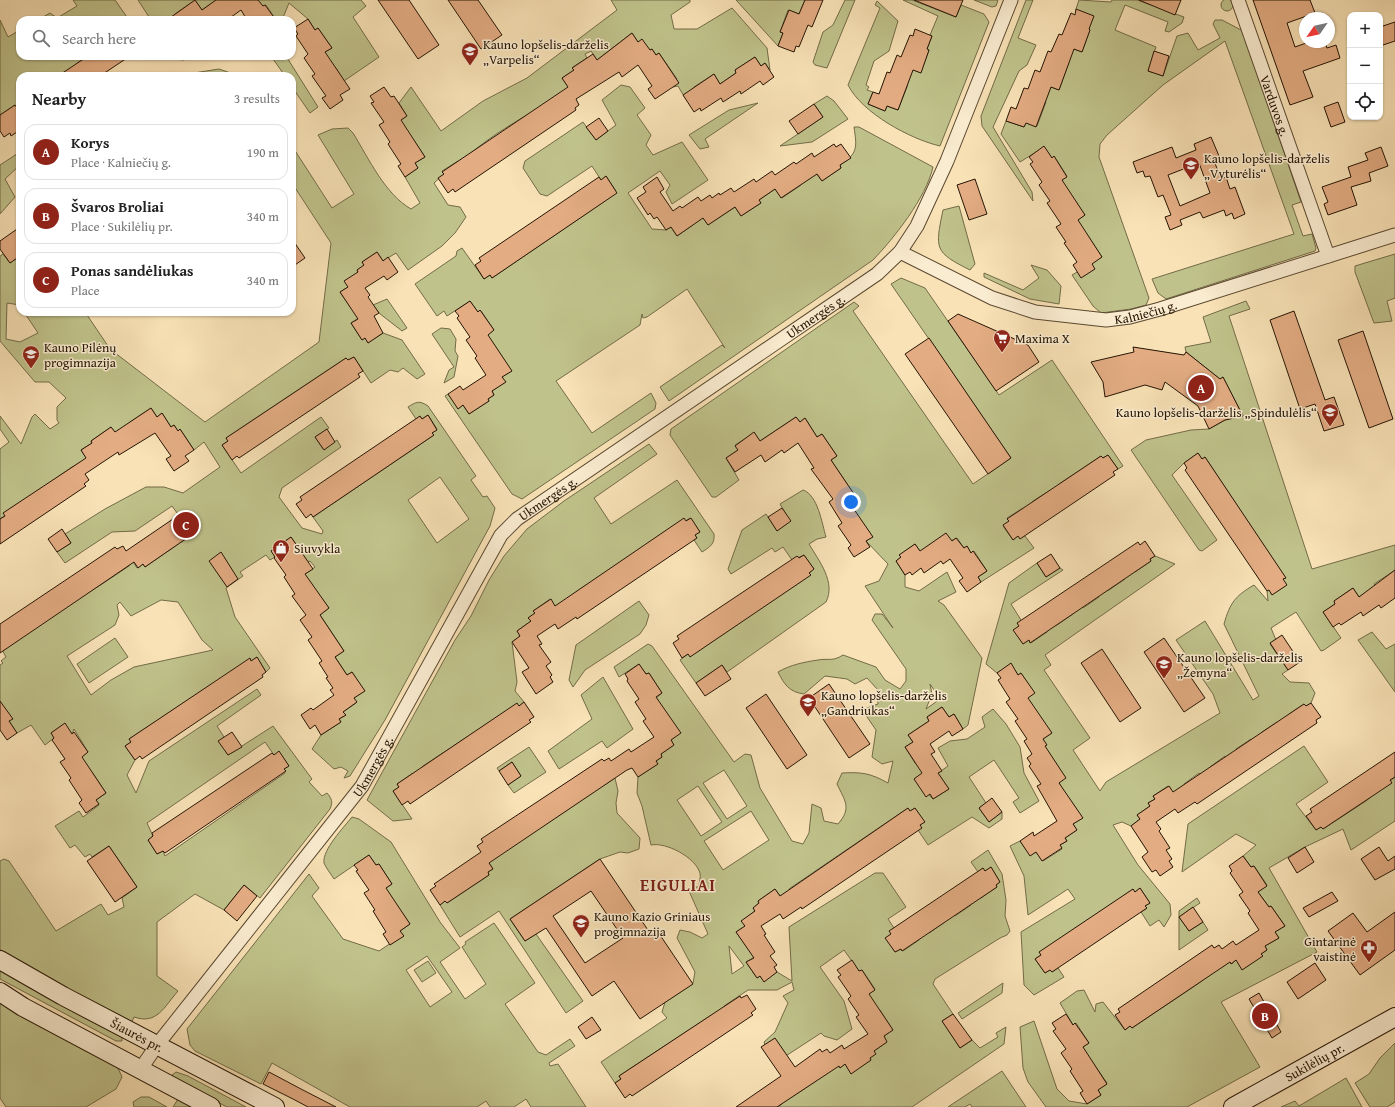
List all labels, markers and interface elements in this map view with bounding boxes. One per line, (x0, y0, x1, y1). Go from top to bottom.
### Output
north arrow (1299, 12, 1335, 48)
map controls (1347, 12, 1383, 120)
button: + (1347, 12, 1383, 48)
search box (16, 16, 296, 60)
icon: search (30, 27, 52, 49)
text: Search here (62, 28, 136, 49)
place label: Kauno lopšelis-darželis „Varpelis“ (483, 35, 609, 69)
school or university icon: Kauno lopšelis-darželis „Varpelis“ (460, 41, 480, 66)
button: − (1347, 48, 1383, 84)
street label: Varduvos g. (1256, 72, 1295, 139)
button: locate (1347, 84, 1383, 120)
text: Nearby (32, 86, 86, 111)
text: 3 results (234, 89, 280, 108)
text: Korys (71, 132, 110, 153)
text: A (42, 143, 50, 162)
text: 190 m (247, 143, 279, 162)
place label: Kauno lopšelis-darželis „Vyturėlis“ (1204, 149, 1330, 183)
text: Place · Kalniečių g. (71, 153, 171, 172)
school or university icon: Kauno lopšelis-darželis „Vyturėlis“ (1181, 155, 1201, 180)
text: Švaros Broliai (71, 196, 164, 217)
text: B (42, 207, 50, 226)
text: 340 m (247, 207, 279, 226)
text: Place · Sukilėlių pr. (71, 217, 173, 236)
text: Ponas sandėliukas (71, 260, 194, 281)
text: C (42, 271, 50, 290)
text: 340 m (247, 271, 279, 290)
text: Place (71, 281, 100, 300)
street label: Ukmergės g. (782, 289, 849, 343)
street label: Kalniečių g. (1113, 295, 1179, 328)
supermarket icon: Maxima X (992, 328, 1012, 353)
place label: Maxima X (1015, 329, 1070, 348)
place label: Kauno Pilėnų progimnazija (44, 338, 117, 372)
school or university icon: Kauno Pilėnų progimnazija (21, 344, 41, 369)
pin: A (1188, 373, 1214, 403)
school or university icon: Kauno lopšelis-darželis „Spindulėlis“ (1320, 402, 1340, 427)
place label: Kauno lopšelis-darželis „Spindulėlis“ (1116, 403, 1317, 422)
street label: Ukmergės g. (514, 471, 581, 525)
your location (841, 492, 861, 512)
pin: C (173, 510, 199, 540)
shop icon: Siuvykla (271, 538, 291, 563)
place label: Siuvykla (294, 539, 341, 558)
place label: Kauno lopšelis-darželis „Žemyna“ (1177, 648, 1303, 682)
school or university icon: Kauno lopšelis-darželis „Žemyna“ (1154, 654, 1174, 679)
place label: Kauno lopšelis-darželis „Gandriukas“ (821, 686, 947, 720)
school or university icon: Kauno lopšelis-darželis „Gandriukas“ (798, 692, 818, 717)
street label: Ukmergės g. (348, 732, 398, 801)
district label: EIGULIAI (640, 872, 716, 897)
place label: Kauno Kazio Griniaus progimnazija (594, 907, 710, 941)
school or university icon: Kauno Kazio Griniaus progimnazija (571, 913, 591, 938)
place label: Gintarinė vaistinė (1304, 932, 1356, 966)
pharmacy icon: Gintarinė vaistinė (1359, 938, 1379, 963)
pin: B (1252, 1001, 1278, 1031)
street label: Šiaurės pr. (107, 1013, 167, 1056)
street label: Sukilėlių pr. (1281, 1038, 1347, 1086)

